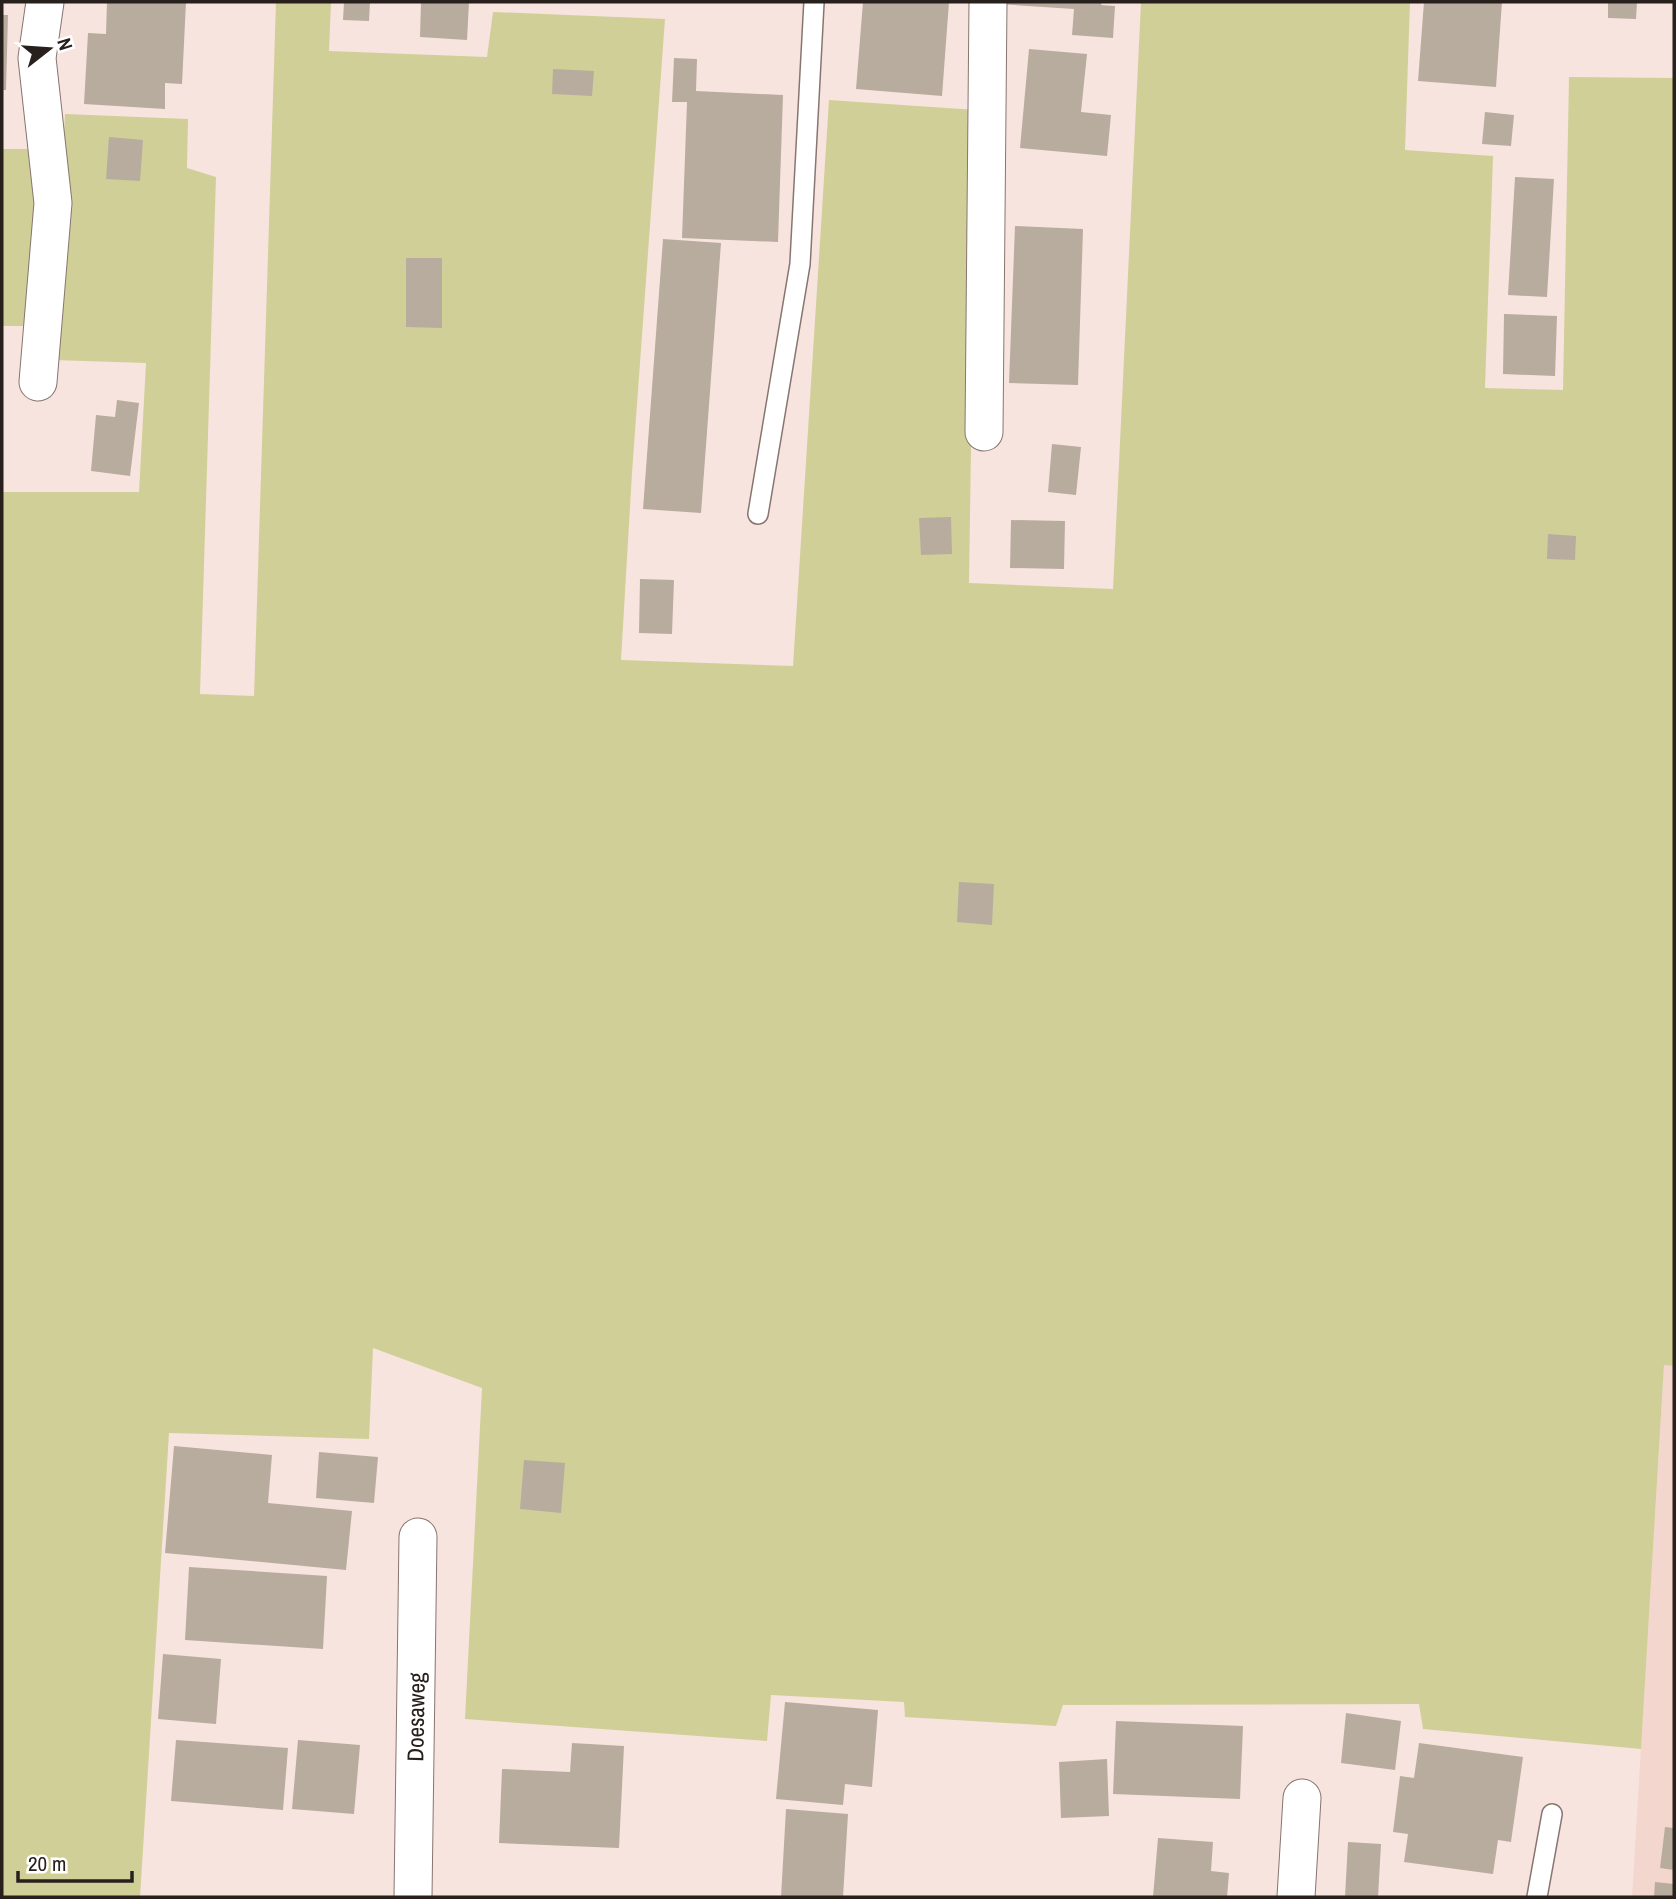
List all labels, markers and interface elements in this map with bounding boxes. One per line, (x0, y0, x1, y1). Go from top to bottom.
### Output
north arrow (14, 14, 84, 84)
text: N (51, 35, 79, 53)
street label: Doesaweg (399, 1672, 432, 1762)
scale bar (18, 1840, 131, 1884)
text: 20 m (28, 1849, 66, 1878)

